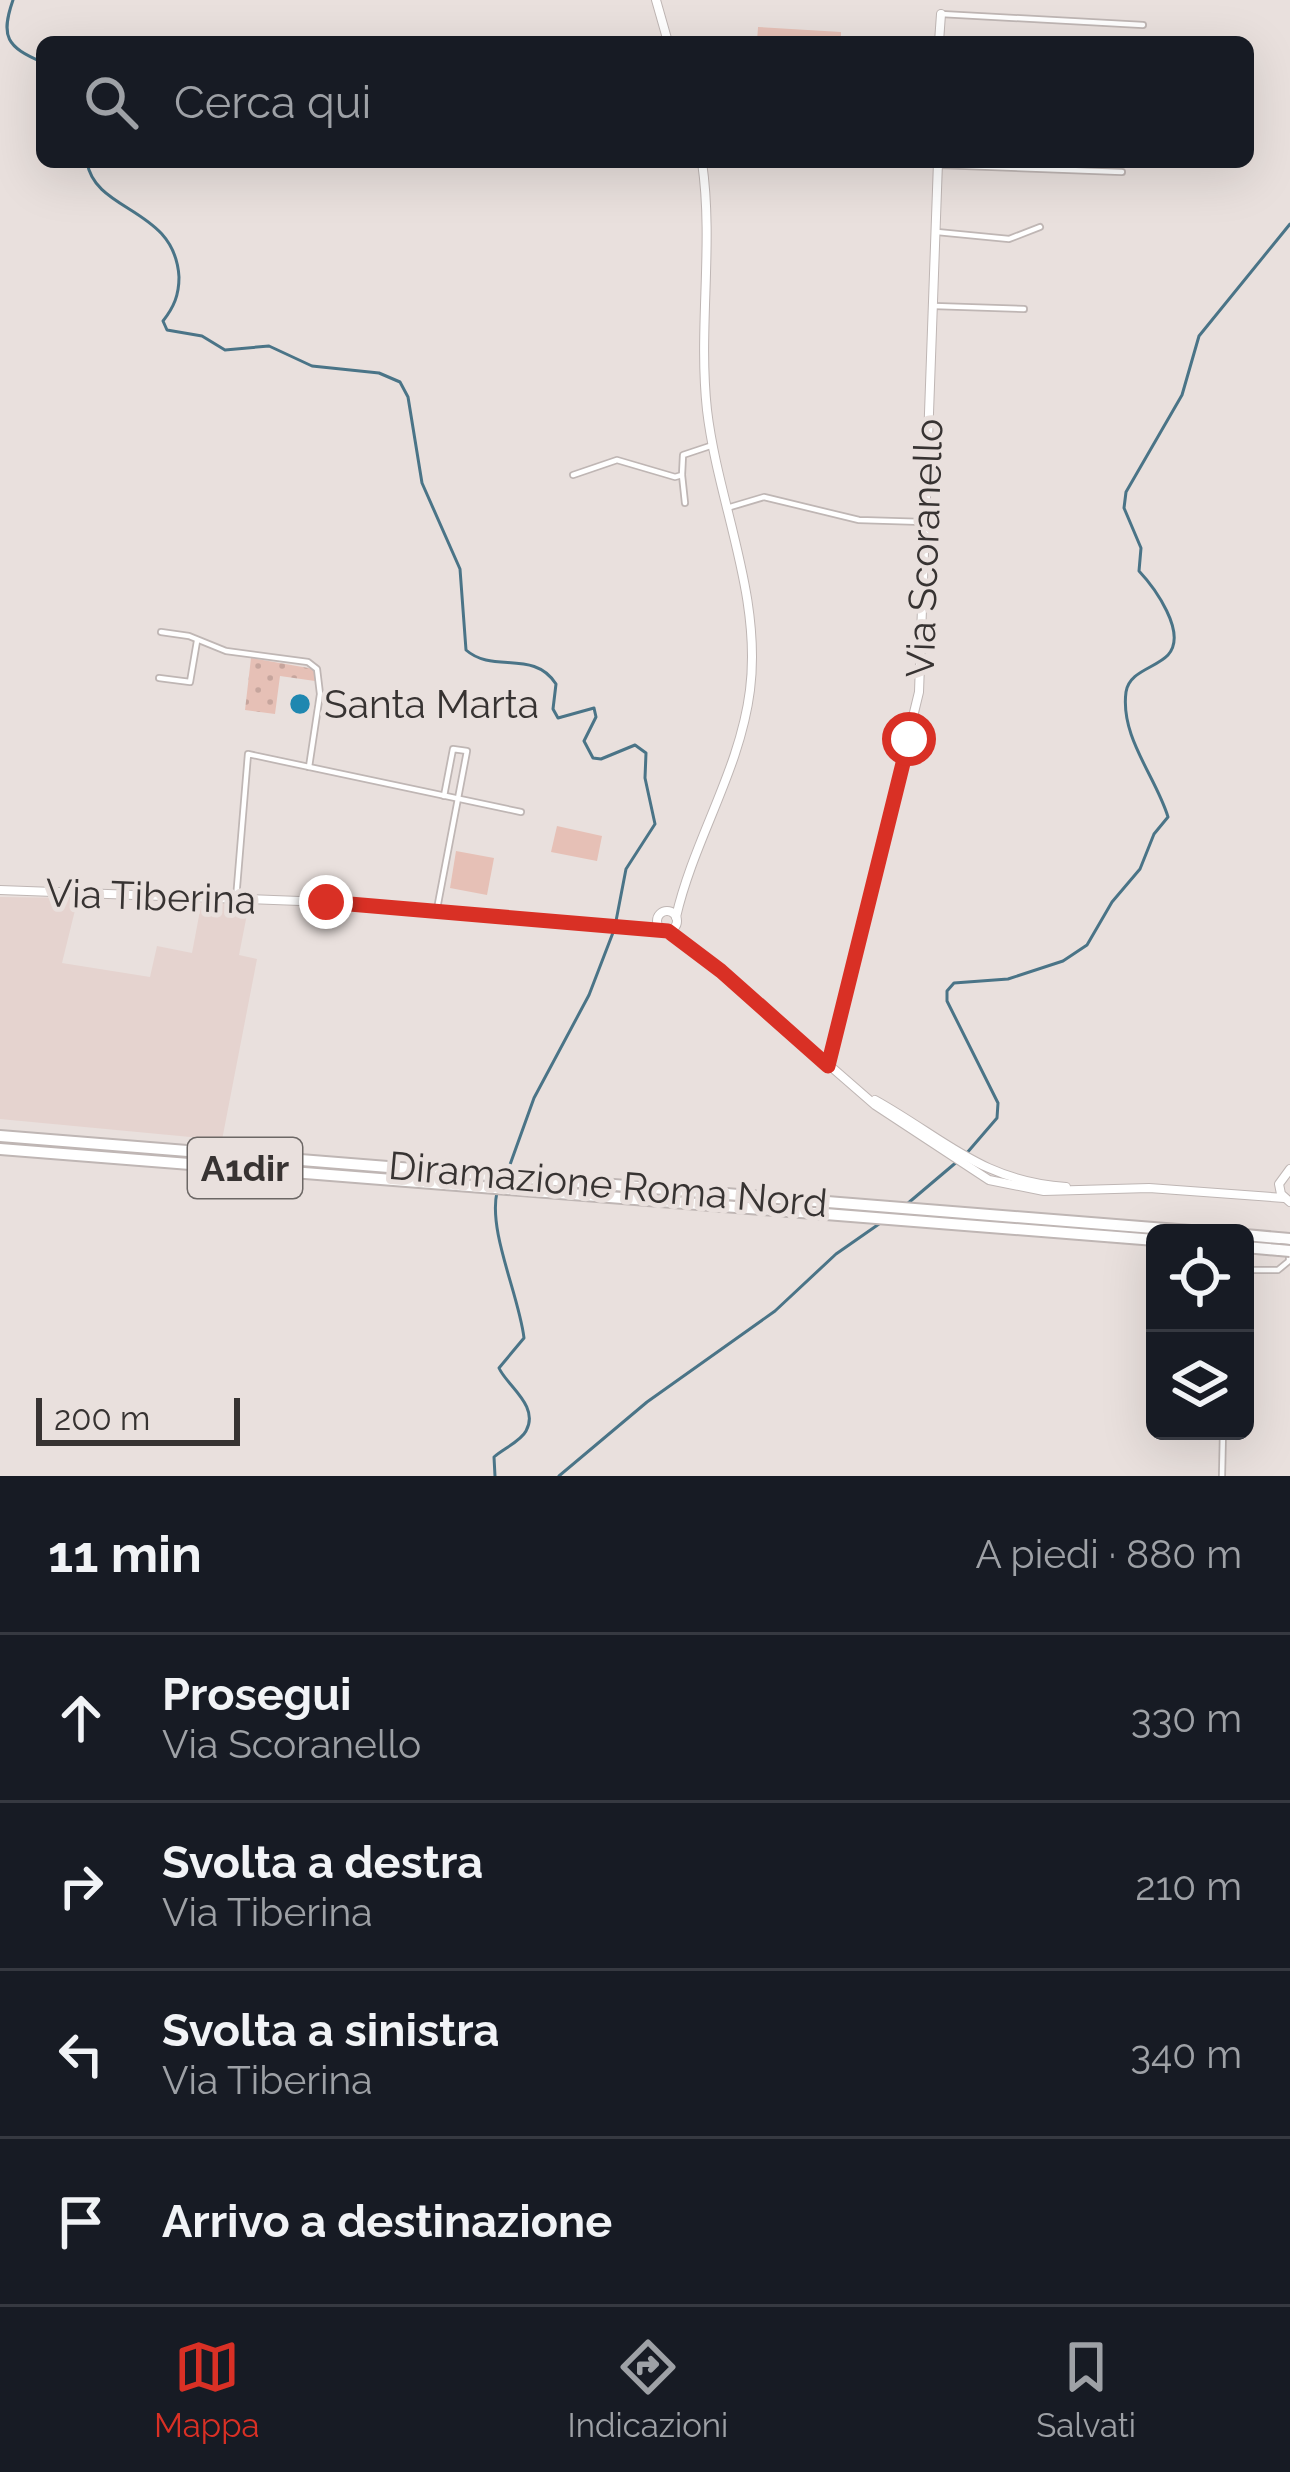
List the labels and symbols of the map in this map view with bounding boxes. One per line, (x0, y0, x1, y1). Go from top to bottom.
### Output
street label: Via Scoranello (896, 418, 952, 678)
place label: Santa Marta (324, 681, 539, 727)
marker: Santa Marta (287, 691, 313, 717)
route start (882, 712, 936, 766)
street label: Via Tiberina (45, 869, 257, 923)
route end (299, 875, 353, 929)
road number: A1dir (188, 1138, 302, 1198)
street label: Diramazione Roma Nord (387, 1142, 829, 1226)
scale bar (36, 1392, 240, 1445)

